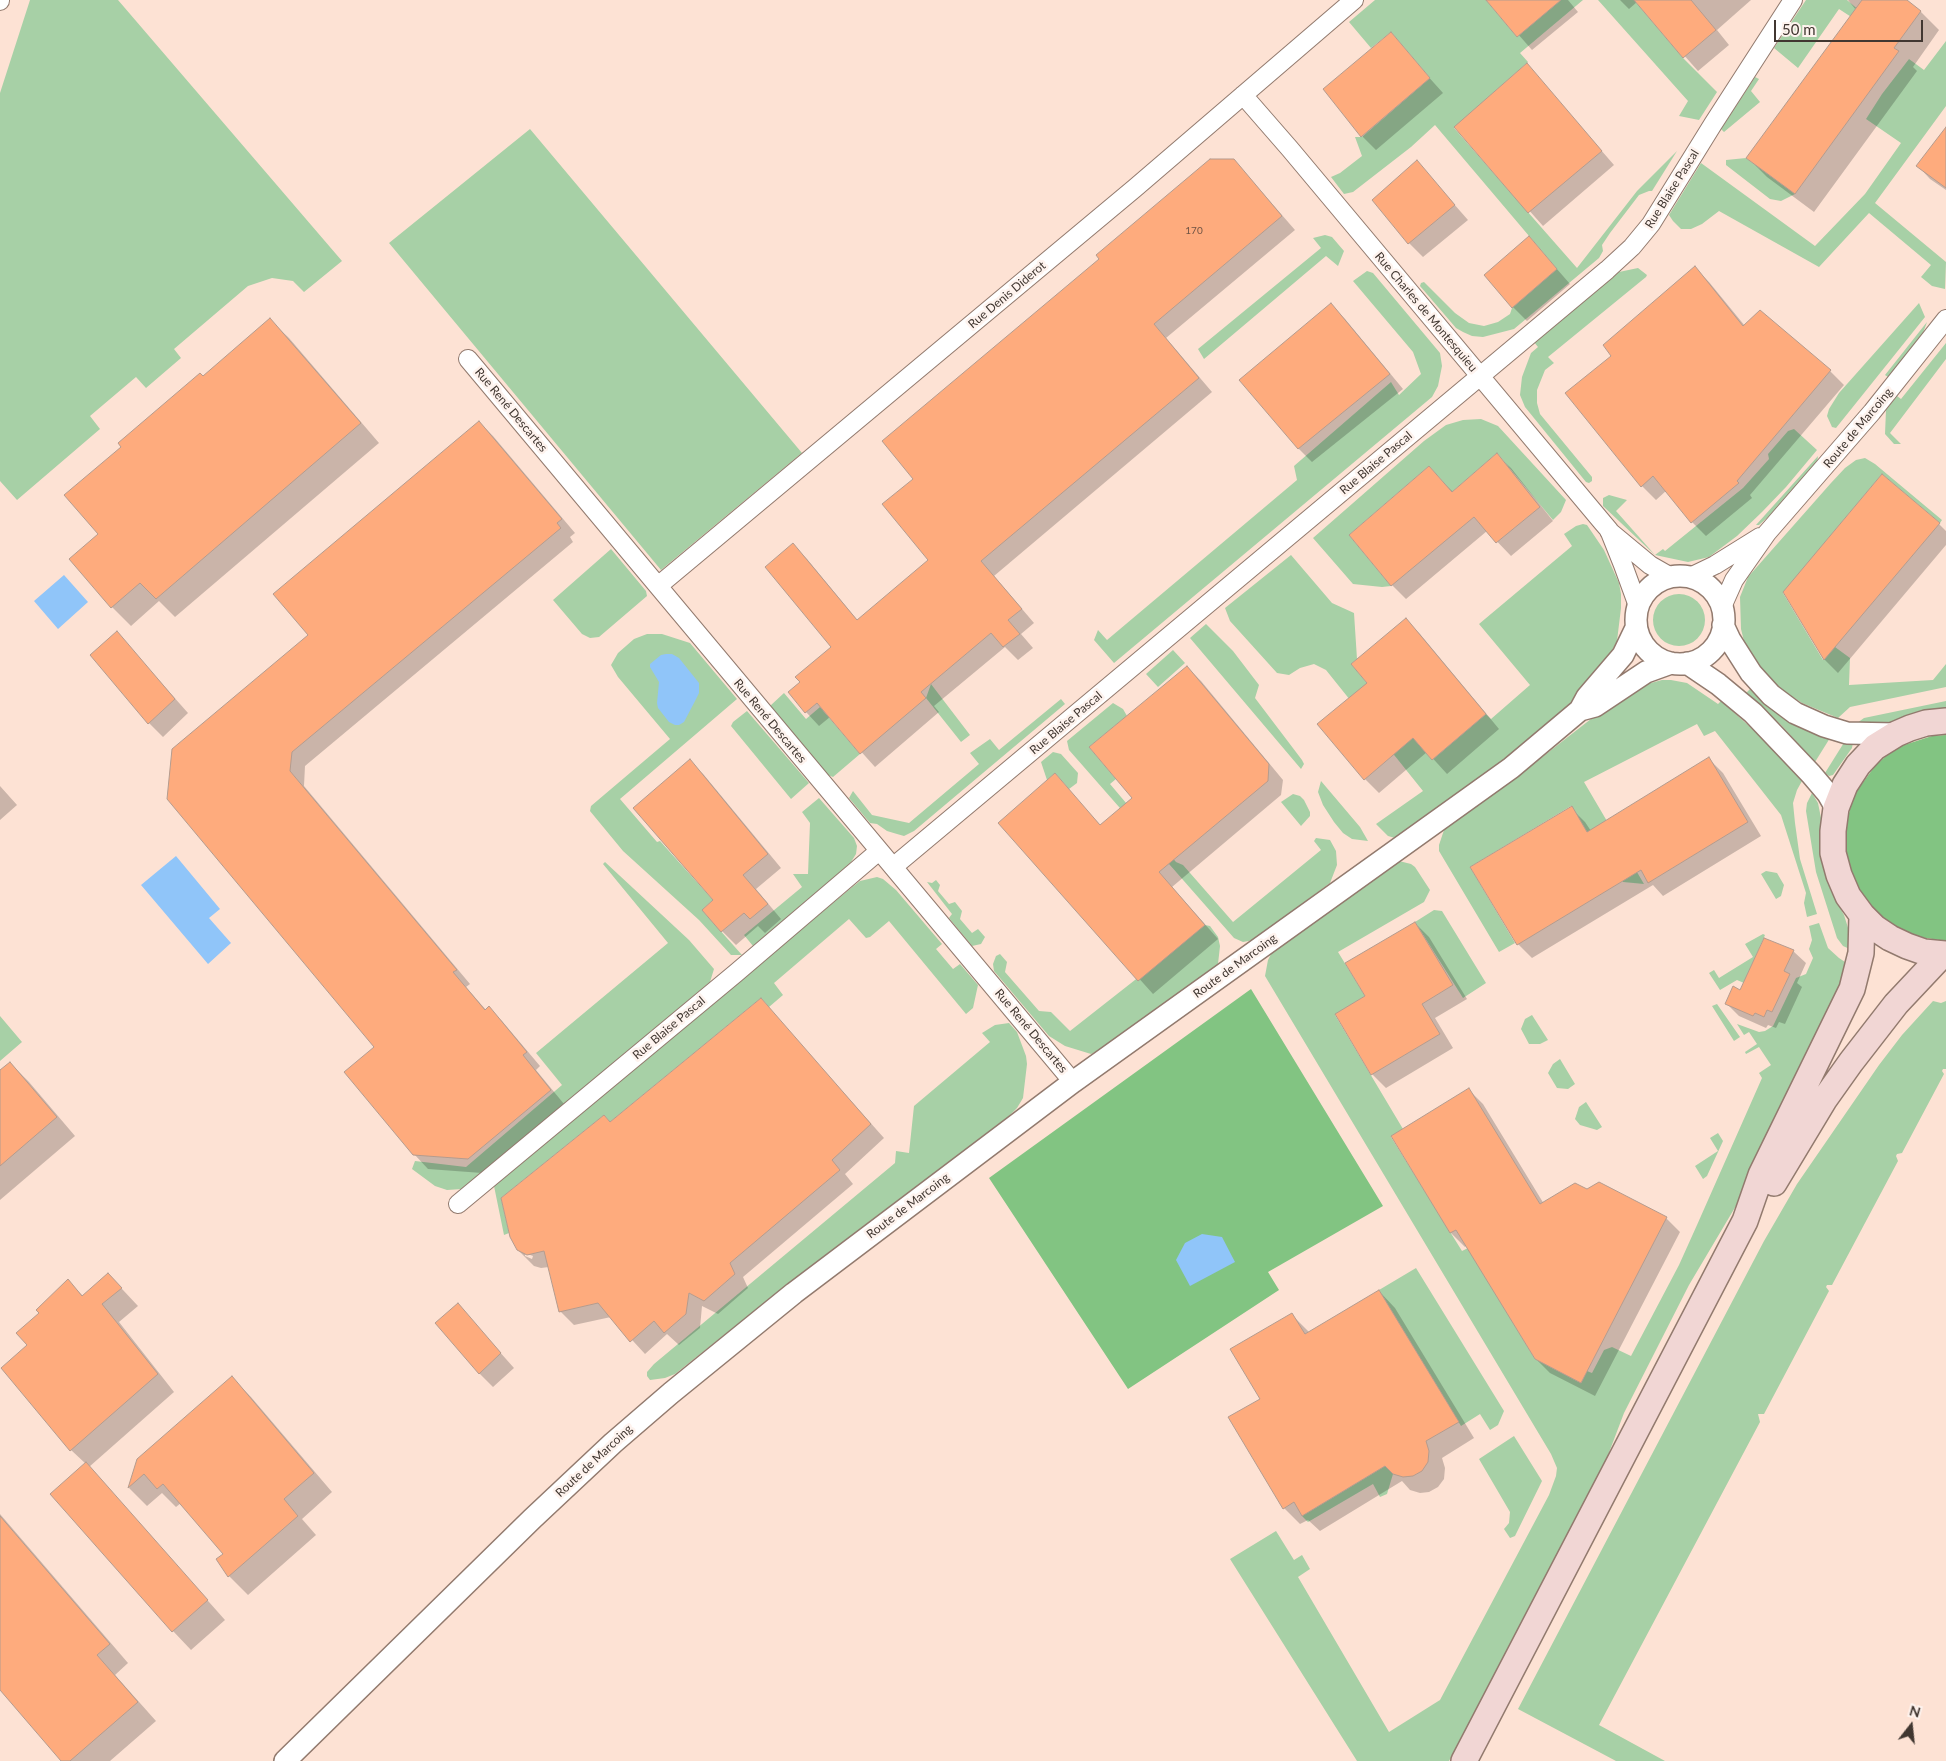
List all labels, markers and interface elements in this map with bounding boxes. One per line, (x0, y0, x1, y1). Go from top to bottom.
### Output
scale bar (1776, 10, 1925, 42)
text: 50 m (1782, 20, 1816, 38)
street label: Rue Blaise Pascal (1642, 147, 1702, 231)
house number: 170 (1185, 225, 1203, 237)
street label: Rue Charles de Montesquieu (1372, 249, 1480, 375)
street label: Rue Denis Diderot (965, 258, 1049, 332)
street label: Rue René Descartes (472, 365, 550, 455)
street label: Route de Marcoing (1820, 385, 1896, 471)
street label: Rue Blaise Pascal (1337, 429, 1415, 497)
street label: Rue René Descartes (731, 676, 809, 766)
street label: Rue Blaise Pascal (1027, 689, 1105, 757)
street label: Route de Marcoing (1190, 931, 1280, 1001)
street label: Rue René Descartes (992, 986, 1070, 1076)
street label: Rue Blaise Pascal (630, 994, 708, 1062)
street label: Route de Marcoing (864, 1170, 952, 1242)
street label: Route de Marcoing (553, 1422, 635, 1500)
north arrow (1886, 1701, 1936, 1751)
text: N (1908, 1701, 1923, 1721)

